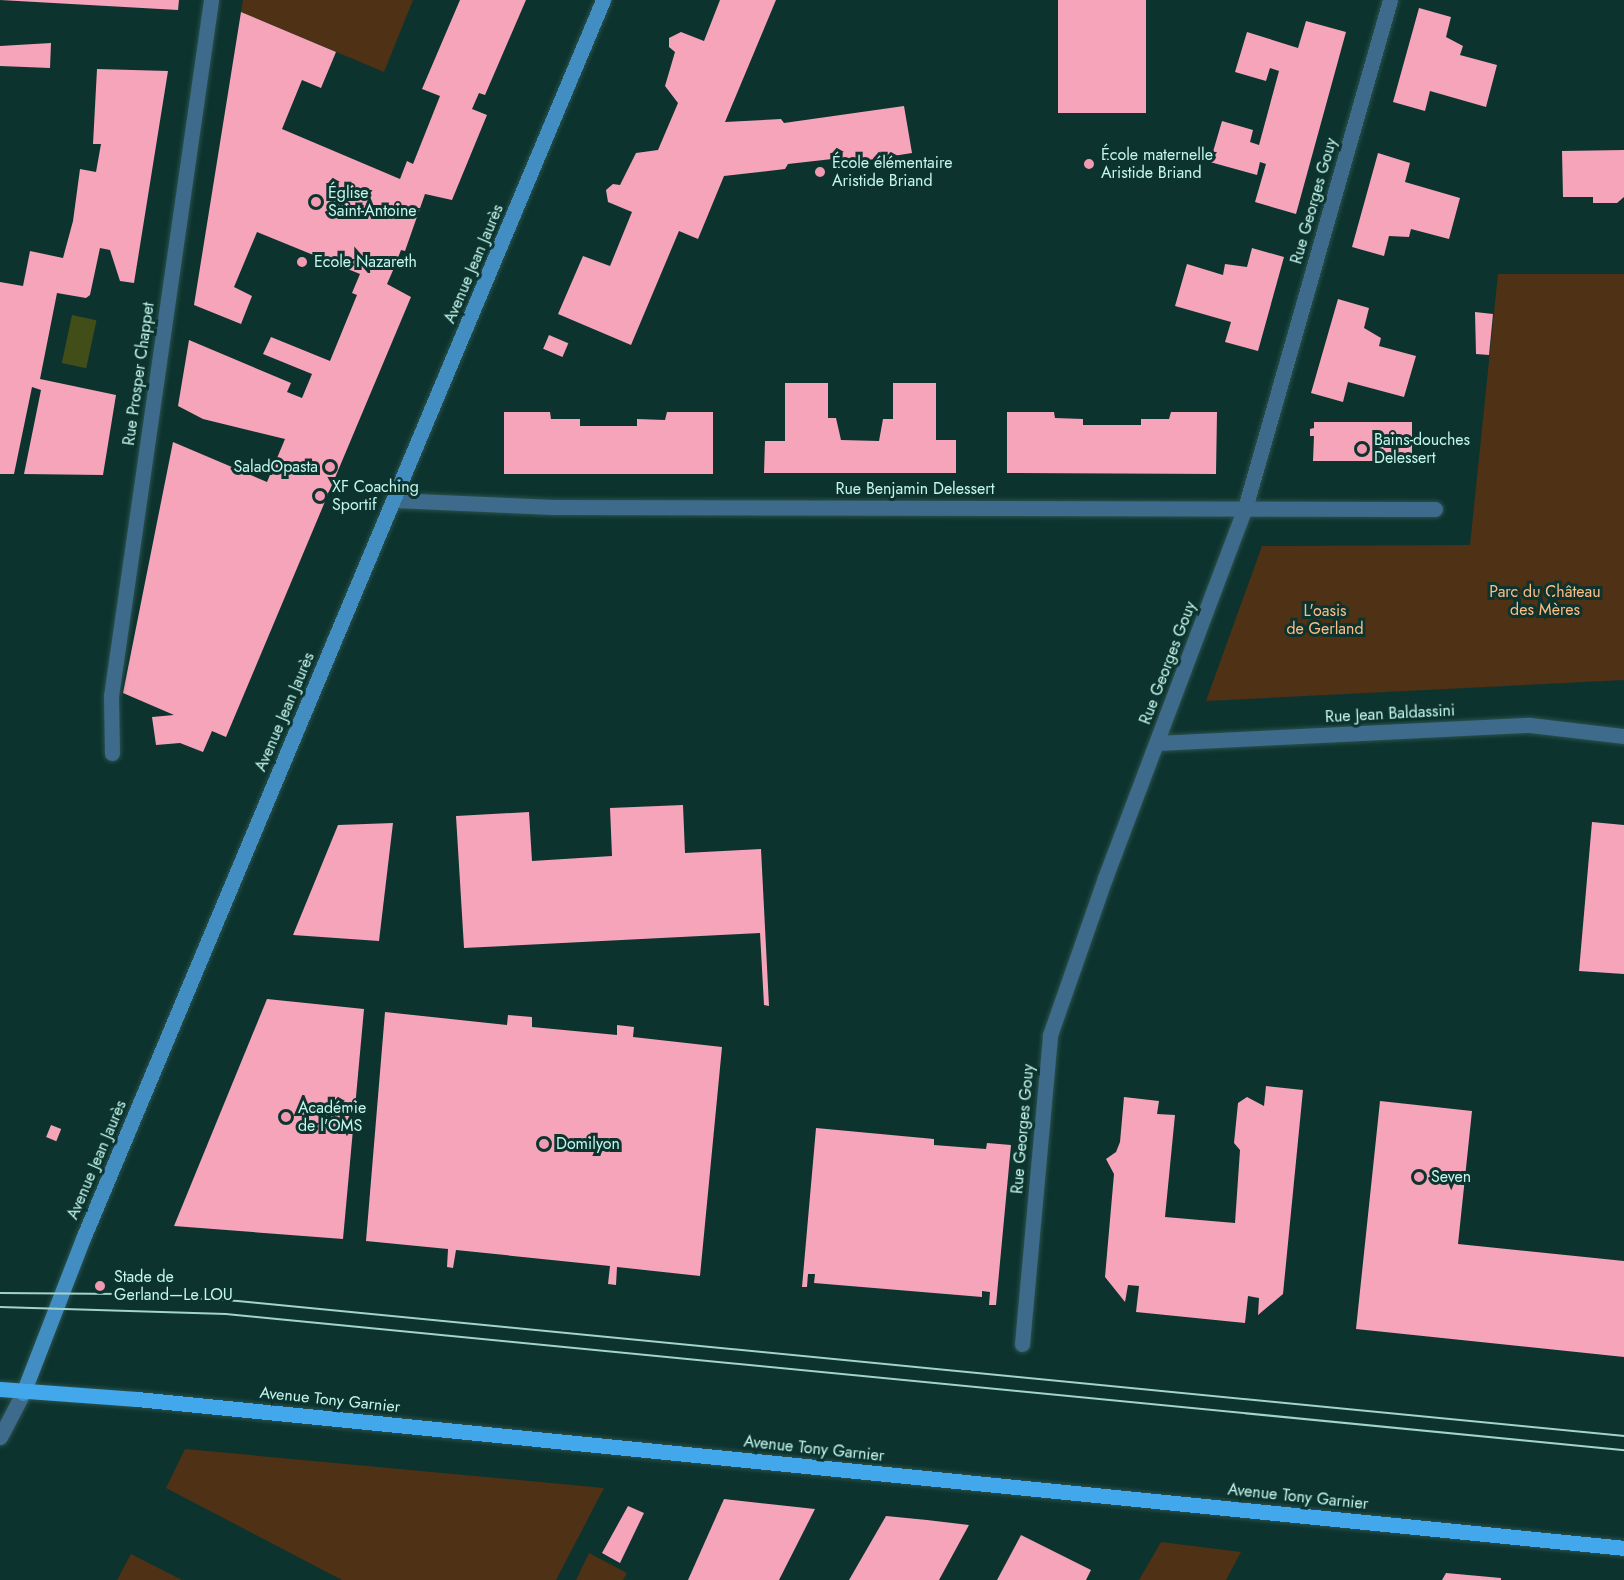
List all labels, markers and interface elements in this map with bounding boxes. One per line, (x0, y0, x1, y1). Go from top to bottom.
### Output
street label: Rue Georges Gouy (1287, 136, 1341, 266)
place label: École maternelle Aristide Briand (1101, 145, 1213, 183)
place label: École élémentaire Aristide Briand (832, 153, 952, 191)
marker: École maternelle Aristide Briand (1082, 157, 1096, 171)
marker: École élémentaire Aristide Briand (813, 165, 827, 179)
place label: Église Saint-Antoine (328, 183, 417, 221)
marker: Église Saint-Antoine (309, 195, 323, 209)
street label: Avenue Jean Jaurès (440, 202, 508, 326)
place label: Ecole Nazareth (314, 252, 417, 272)
marker: Ecole Nazareth (295, 255, 309, 269)
street label: Rue Prosper Chappet (119, 301, 159, 447)
place label: Bains-douches Delessert (1374, 430, 1470, 468)
marker: Bains-douches Delessert (1355, 442, 1369, 456)
place label: SaladOpasta (234, 457, 318, 477)
marker: SaladOpasta (323, 460, 337, 474)
place label: XF Coaching Sportif (332, 477, 419, 515)
street label: Rue Benjamin Delessert (835, 479, 995, 499)
marker: XF Coaching Sportif (313, 489, 327, 503)
park label: Parc du Château des Mères (1489, 582, 1601, 620)
street label: Rue Georges Gouy (1136, 599, 1200, 727)
park label: L'oasis de Gerland (1286, 601, 1364, 639)
street label: Avenue Jean Jaurès (251, 650, 319, 774)
street label: Rue Jean Baldassini (1325, 701, 1455, 727)
street label: Rue Georges Gouy (1008, 1063, 1038, 1195)
street label: Avenue Jean Jaurès (63, 1098, 131, 1222)
place label: Académie de l'OMS (298, 1098, 366, 1136)
marker: Académie de l'OMS (279, 1110, 293, 1124)
place label: Domilyon (556, 1134, 620, 1154)
marker: Domilyon (537, 1137, 551, 1151)
place label: Seven (1431, 1167, 1471, 1187)
marker: Seven (1412, 1170, 1426, 1184)
place label: Stade de Gerland—Le LOU (114, 1267, 233, 1305)
marker: Stade de Gerland—Le LOU (91, 1277, 109, 1295)
street label: Avenue Tony Garnier (259, 1383, 401, 1417)
street label: Avenue Tony Garnier (743, 1432, 885, 1466)
street label: Avenue Tony Garnier (1227, 1480, 1369, 1514)

